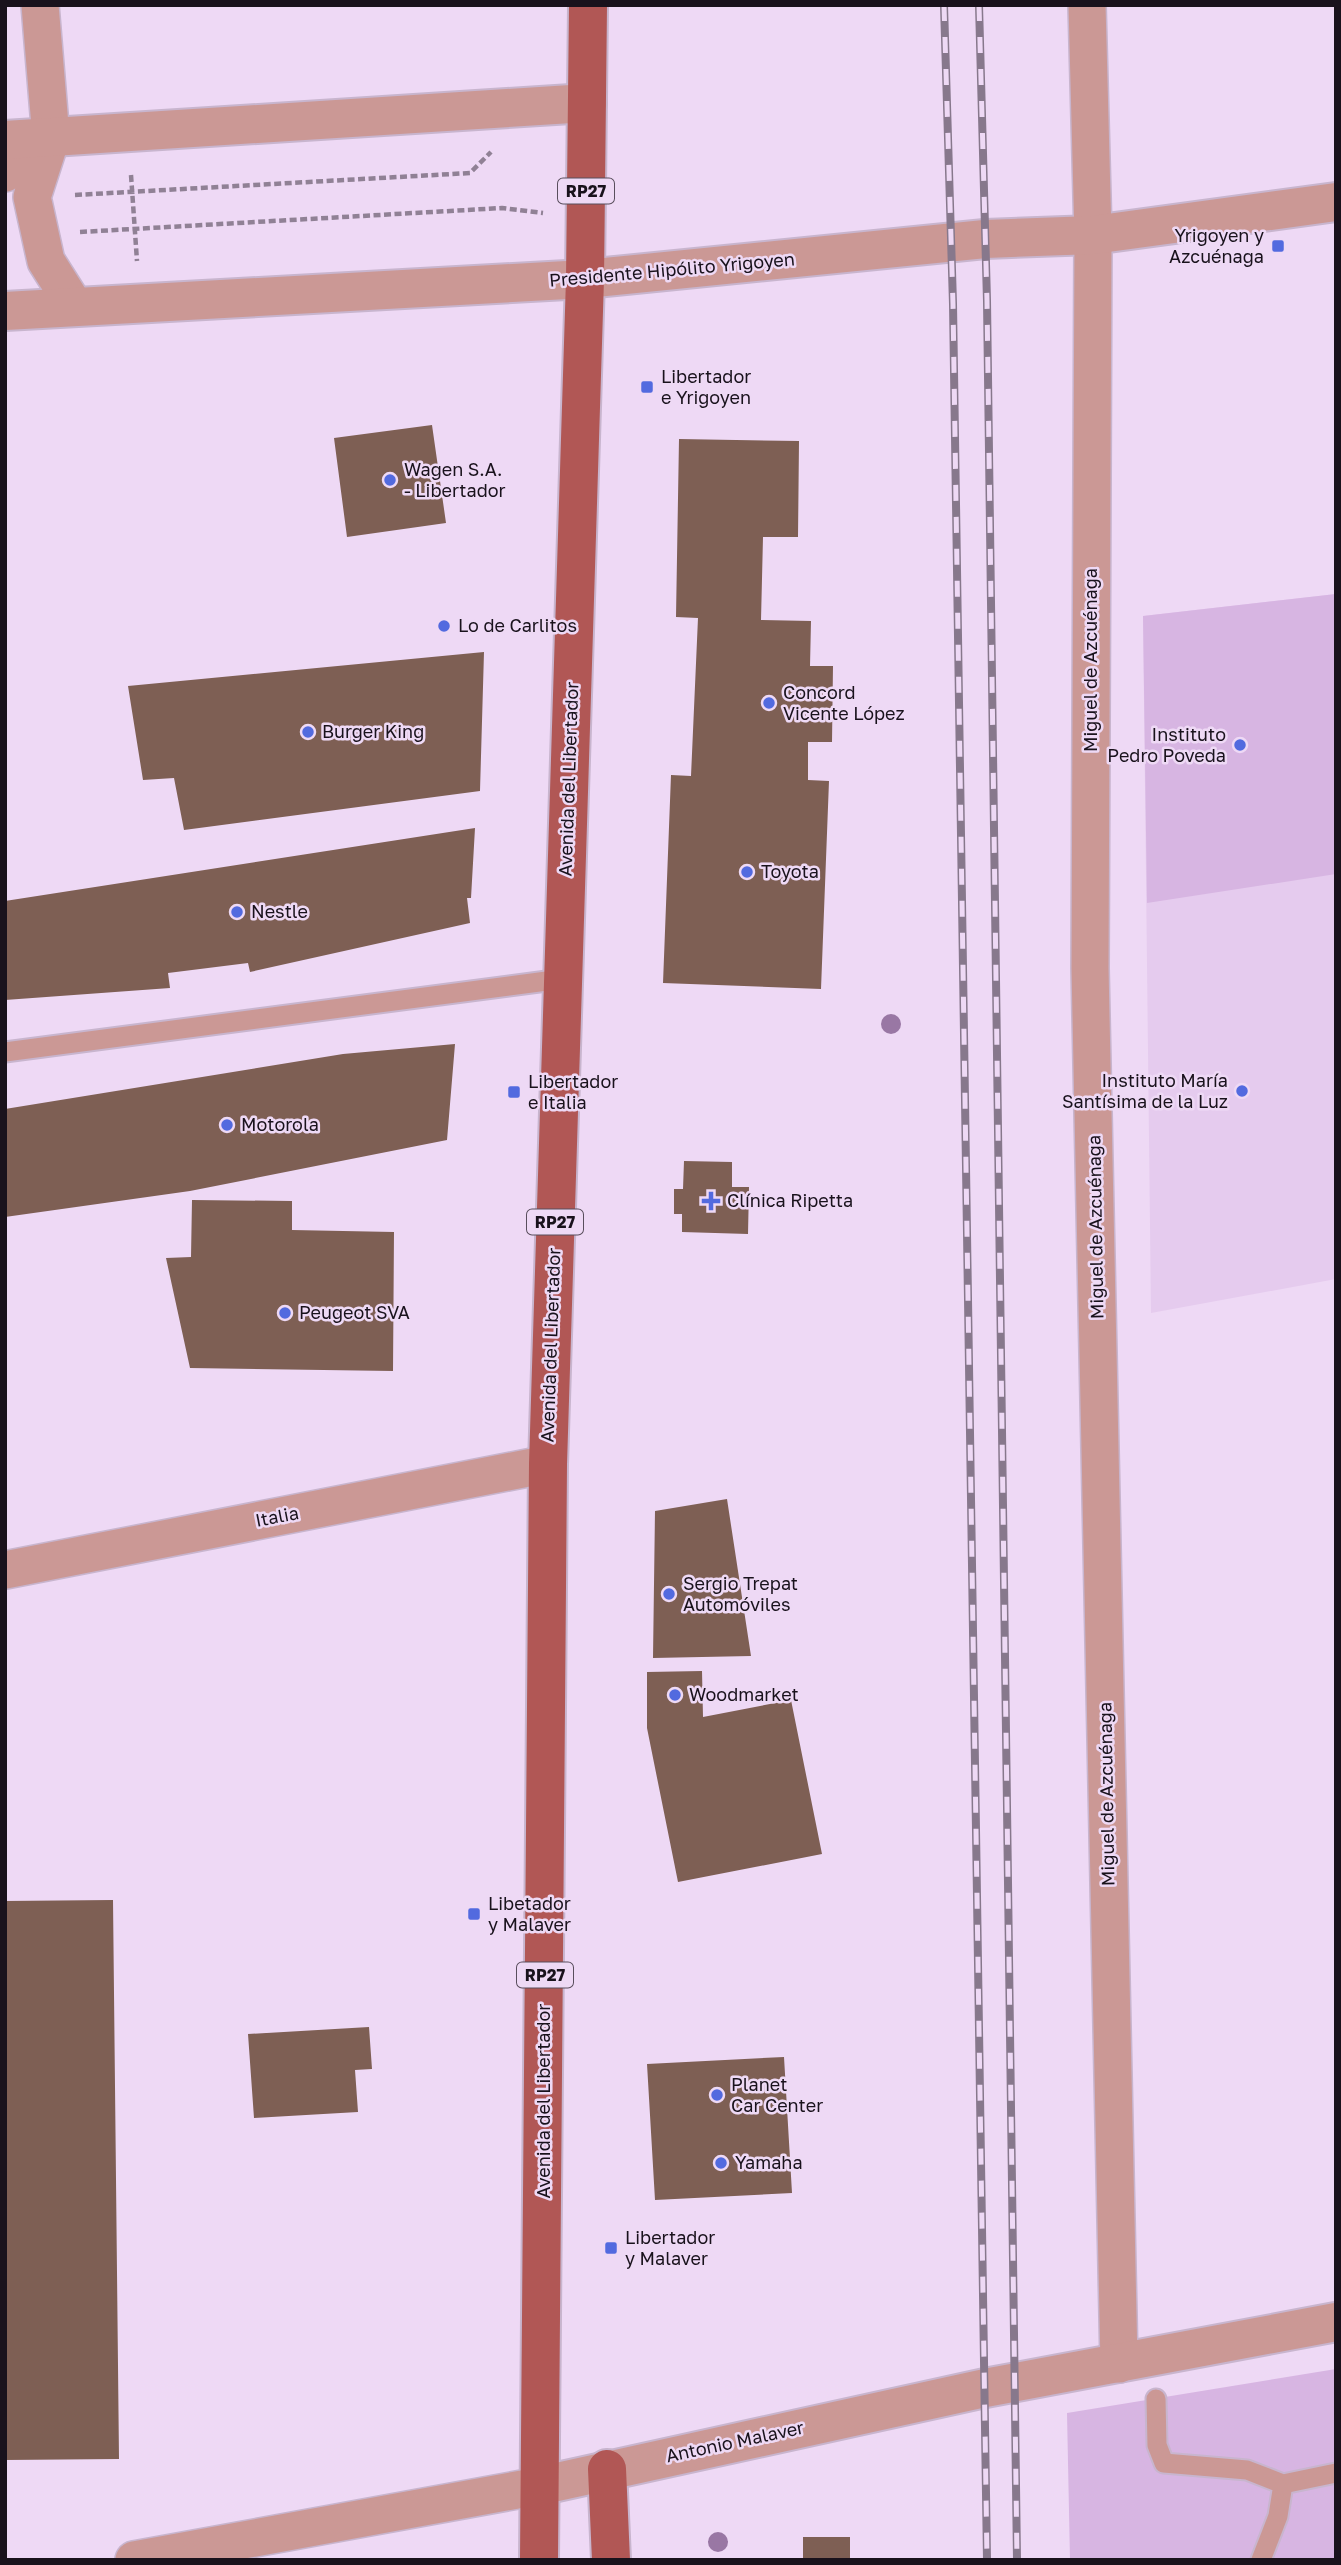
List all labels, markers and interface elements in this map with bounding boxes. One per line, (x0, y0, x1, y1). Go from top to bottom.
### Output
road number: RP27 (558, 178, 614, 204)
place label: Yrigoyen y Azcuénaga (1169, 224, 1264, 267)
marker: Yrigoyen y Azcuénaga (1270, 238, 1286, 254)
street label: Presidente Hipólito Yrigoyen (548, 247, 796, 291)
place label: Libertador e Yrigoyen (661, 365, 751, 408)
marker: Libertador e Yrigoyen (639, 379, 655, 395)
place label: Wagen S.A. - Libertador (404, 458, 506, 501)
marker: Wagen S.A. - Libertador (382, 472, 398, 488)
street label: Miguel de Azcuénaga (1079, 568, 1101, 752)
place label: Lo de Carlitos (458, 614, 577, 636)
marker: Lo de Carlitos (436, 618, 452, 634)
street label: Avenida del Libertador (554, 681, 582, 877)
place label: Concord Vicente López (783, 681, 905, 724)
marker: Concord Vicente López (761, 695, 777, 711)
place label: Burger King (322, 720, 424, 742)
place label: Instituto Pedro Poveda (1107, 723, 1226, 766)
marker: Burger King (300, 724, 316, 740)
marker: Instituto Pedro Poveda (1232, 737, 1248, 753)
place label: Toyota (761, 860, 819, 882)
marker: Toyota (739, 864, 755, 880)
place label: Nestle (251, 900, 308, 922)
marker: Nestle (229, 904, 245, 920)
place label: Instituto María Santísima de la Luz (1062, 1069, 1228, 1112)
place label: Libertador e Italia (528, 1070, 618, 1113)
marker: Instituto María Santísima de la Luz (1234, 1083, 1250, 1099)
marker: Libertador e Italia (506, 1084, 522, 1100)
place label: Motorola (241, 1113, 319, 1135)
marker: Motorola (219, 1117, 235, 1133)
street label: Miguel de Azcuénaga (1082, 1135, 1108, 1319)
place label: Clínica Ripetta (727, 1189, 853, 1211)
marker: Clínica Ripetta (701, 1191, 721, 1211)
road number: RP27 (527, 1210, 583, 1234)
street label: Avenida del Libertador (536, 1247, 564, 1443)
place label: Peugeot SVA (299, 1301, 410, 1323)
marker: Peugeot SVA (277, 1305, 293, 1321)
street label: Italia (253, 1501, 300, 1531)
place label: Sergio Trepat Automóviles (683, 1572, 798, 1615)
marker: Sergio Trepat Automóviles (661, 1586, 677, 1602)
place label: Woodmarket (689, 1683, 799, 1705)
marker: Woodmarket (667, 1687, 683, 1703)
street label: Miguel de Azcuénaga (1093, 1702, 1119, 1886)
place label: Libetador y Malaver (488, 1892, 571, 1935)
marker: Libetador y Malaver (466, 1906, 482, 1922)
road number: RP27 (517, 1963, 573, 1988)
street label: Avenida del Libertador (532, 2004, 554, 2198)
place label: Planet Car Center (731, 2073, 823, 2116)
marker: Planet Car Center (709, 2087, 725, 2103)
place label: Yamaha (735, 2151, 803, 2173)
marker: Yamaha (713, 2155, 729, 2171)
place label: Libertador y Malaver (625, 2226, 715, 2269)
marker: Libertador y Malaver (603, 2240, 619, 2256)
street label: Antonio Malaver (664, 2416, 806, 2466)

